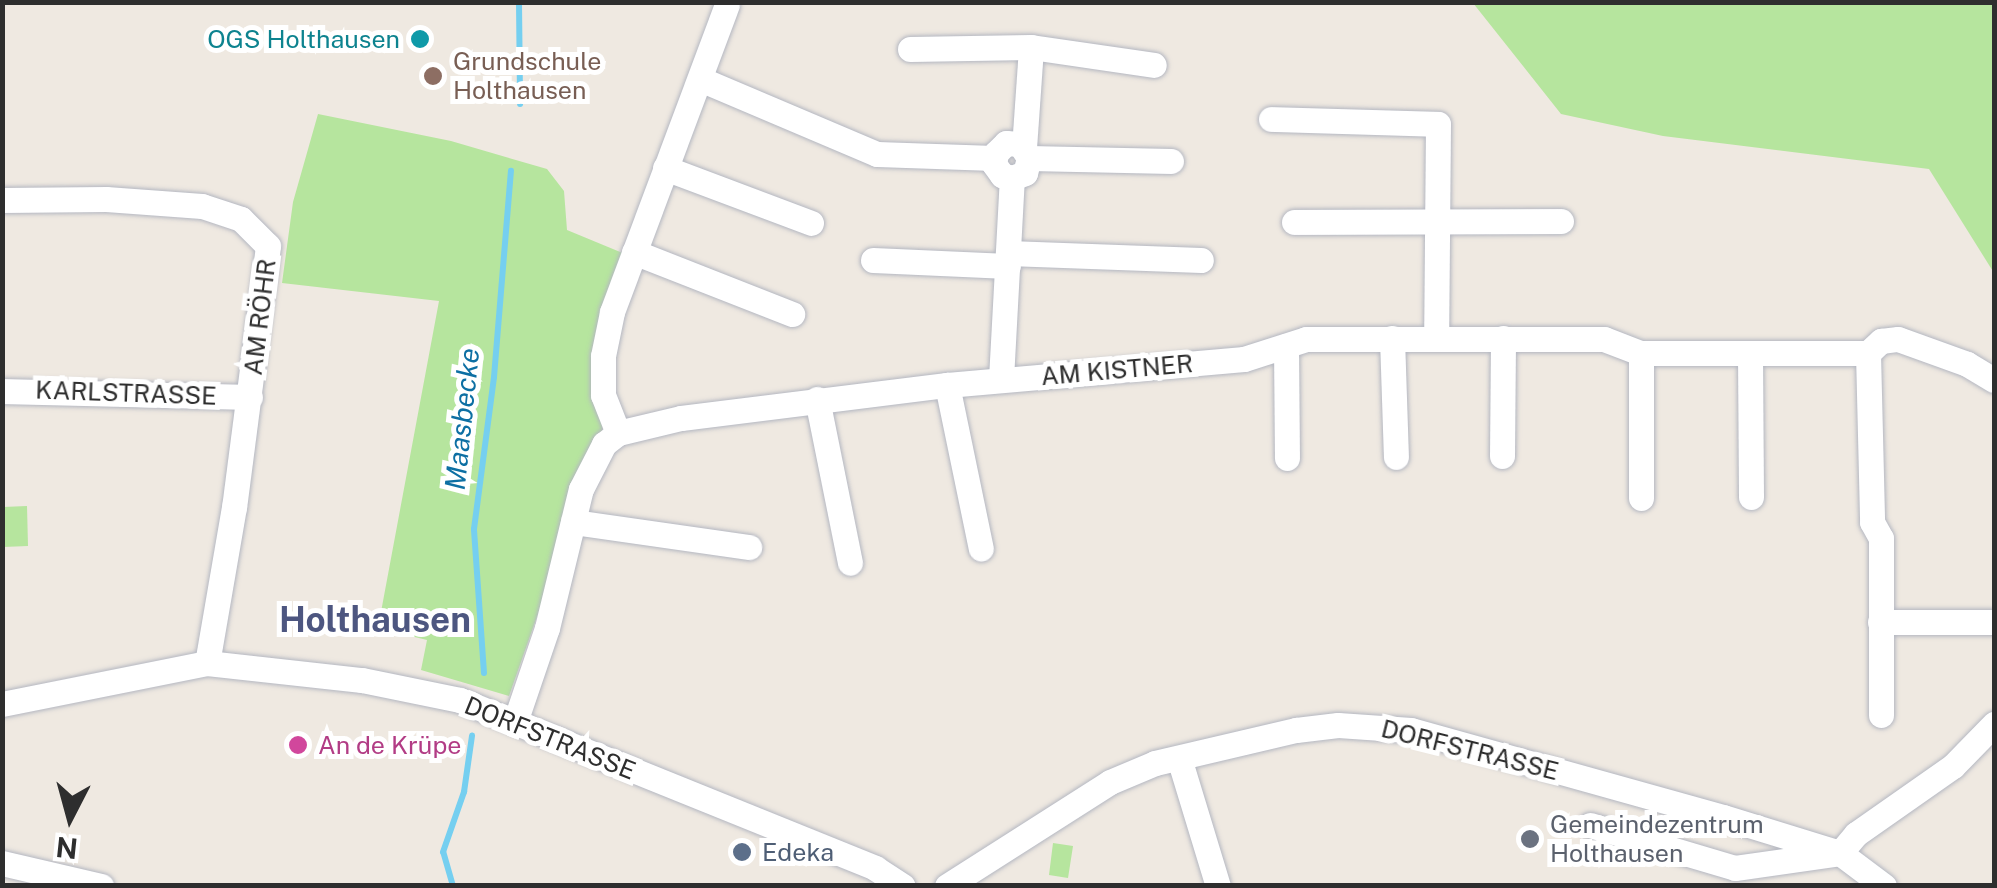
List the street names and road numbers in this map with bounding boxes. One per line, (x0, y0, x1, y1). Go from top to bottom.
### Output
street label: AM RÖHR (238, 257, 282, 377)
street label: AM KISTNER (1040, 348, 1194, 392)
street label: KARLSTRASSE (35, 375, 217, 411)
street label: DORFSTRASSE (460, 690, 640, 786)
street label: DORFSTRASSE (1378, 713, 1562, 787)

